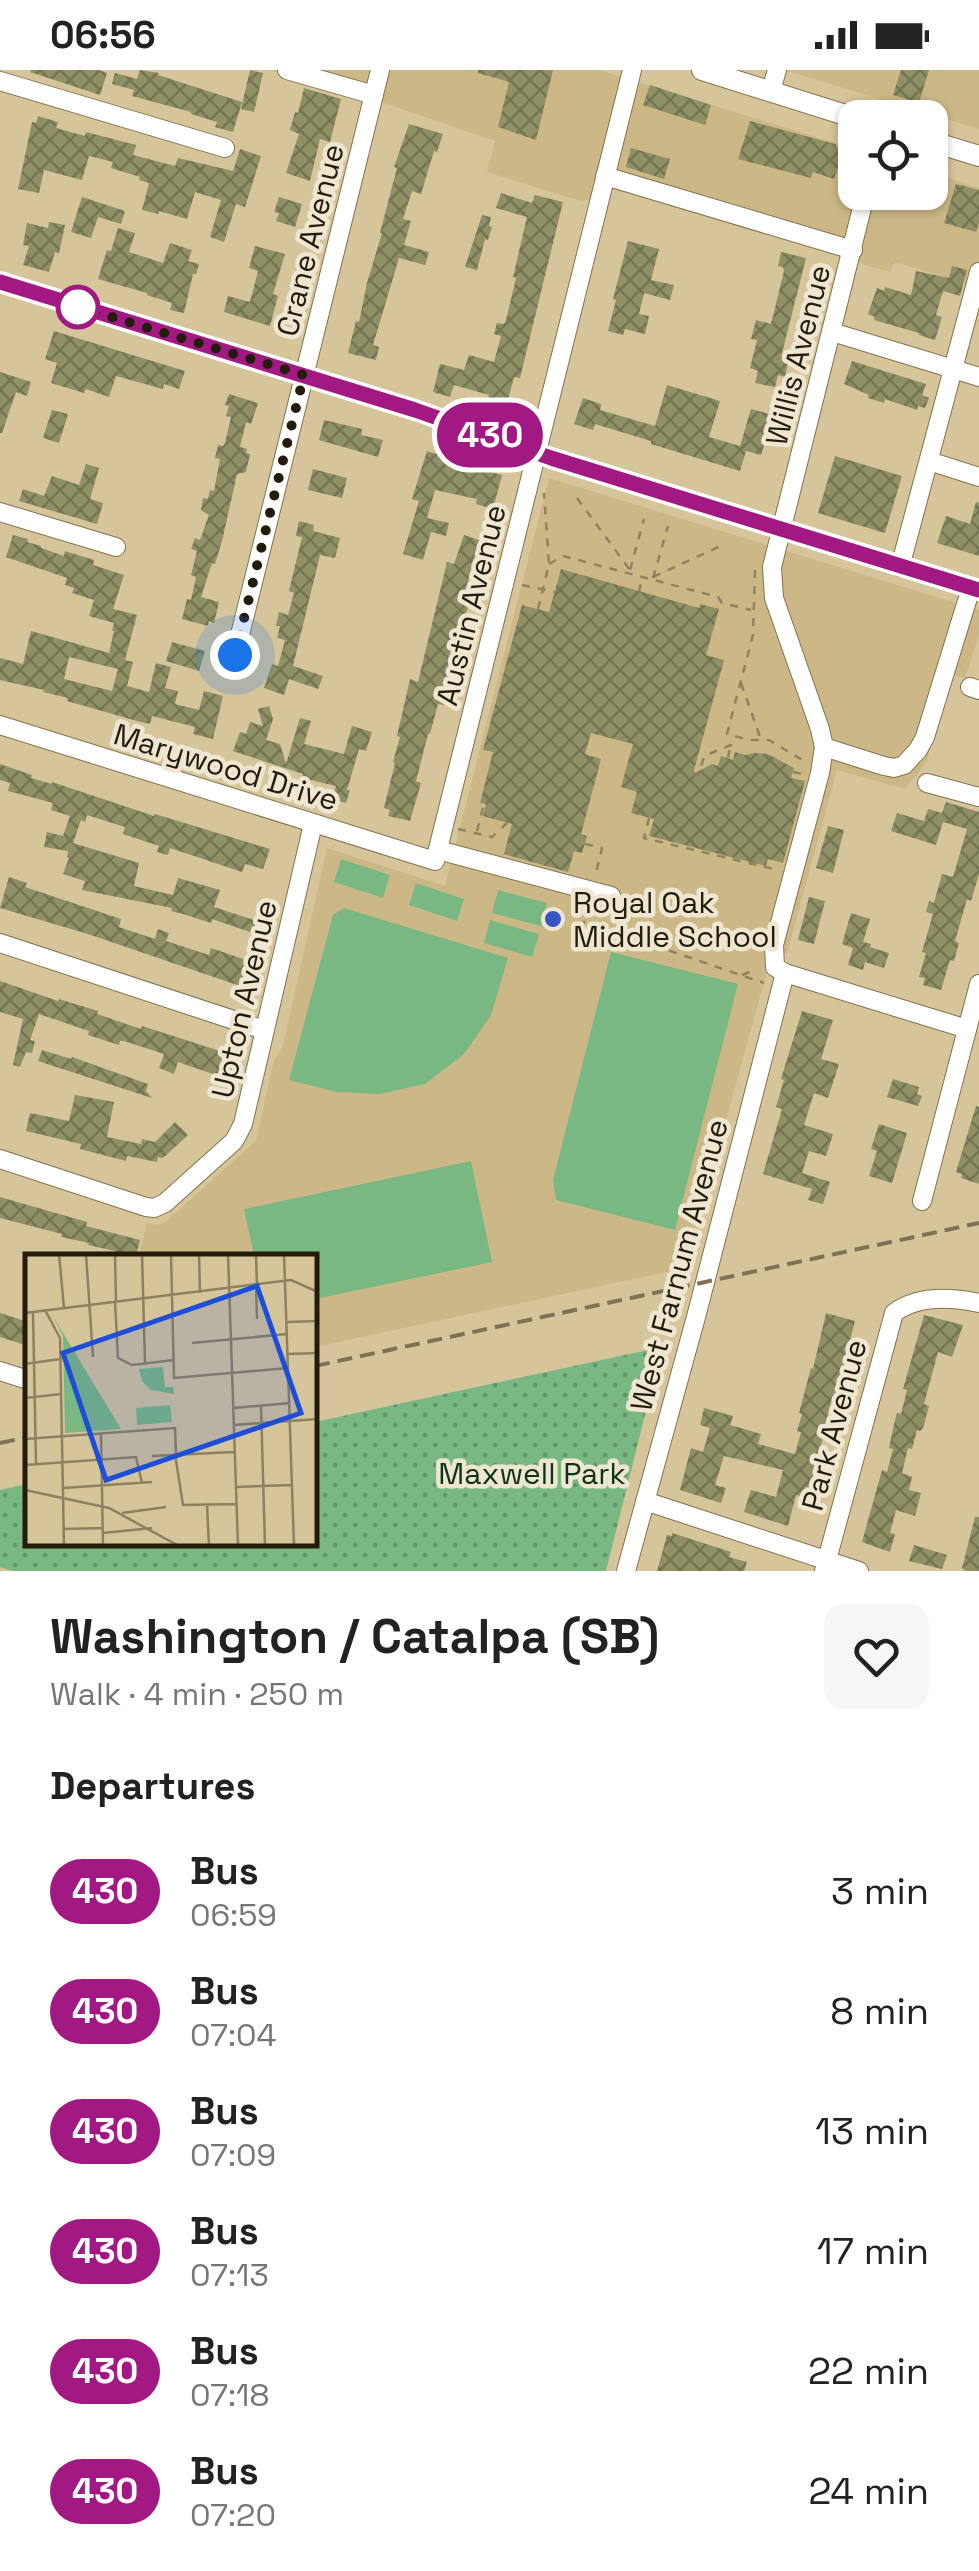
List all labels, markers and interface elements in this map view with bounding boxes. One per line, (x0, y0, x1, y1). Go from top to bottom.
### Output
text: 06:56 (50, 11, 156, 59)
map controls (838, 100, 948, 210)
button: locate (838, 100, 948, 210)
street label: Crane Avenue (267, 140, 353, 340)
street label: Willis Avenue (757, 261, 839, 449)
unlabelled marker (57, 286, 99, 328)
line badge: 430 (432, 402, 548, 468)
text: 430 (457, 413, 523, 457)
street label: Austin Avenue (427, 501, 515, 709)
your location (210, 630, 260, 680)
street label: Marywood Drive (109, 714, 343, 820)
place label: Royal Oak Middle School (573, 883, 777, 956)
street label: Upton Avenue (202, 896, 286, 1102)
marker: Royal Oak Middle School (542, 908, 564, 930)
street label: West Farnum Avenue (621, 1115, 737, 1415)
inset map (25, 1254, 318, 1546)
street label: Park Avenue (792, 1335, 876, 1515)
park label: Maxwell Park (438, 1454, 626, 1493)
button: heart (824, 1604, 929, 1709)
text: Washington / Catalpa (SB) (50, 1606, 659, 1667)
text: Walk · 4 min · 250 m (50, 1674, 344, 1714)
text: Departures (50, 1762, 255, 1810)
text: Bus (190, 1847, 259, 1895)
text: 3 min (831, 1867, 929, 1915)
text: 430 (72, 1869, 138, 1913)
text: 06:59 (190, 1895, 277, 1935)
text: Bus (190, 1967, 259, 2015)
text: 8 min (830, 1987, 929, 2035)
text: 430 (72, 1989, 138, 2033)
text: 07:04 (190, 2015, 277, 2055)
text: Bus (190, 2087, 259, 2135)
text: 13 min (815, 2107, 929, 2155)
text: 430 (72, 2109, 138, 2153)
text: 07:09 (190, 2135, 276, 2175)
text: Bus (190, 2207, 259, 2255)
text: 17 min (817, 2227, 929, 2275)
text: 430 (72, 2229, 138, 2273)
text: 07:13 (190, 2255, 269, 2295)
text: Bus (190, 2327, 259, 2375)
text: 22 min (808, 2347, 929, 2395)
text: 430 (72, 2349, 138, 2393)
text: 07:18 (190, 2375, 269, 2415)
text: Bus (190, 2447, 259, 2495)
text: 24 min (808, 2467, 929, 2515)
text: 430 (72, 2469, 138, 2513)
text: 07:20 (190, 2495, 276, 2535)

